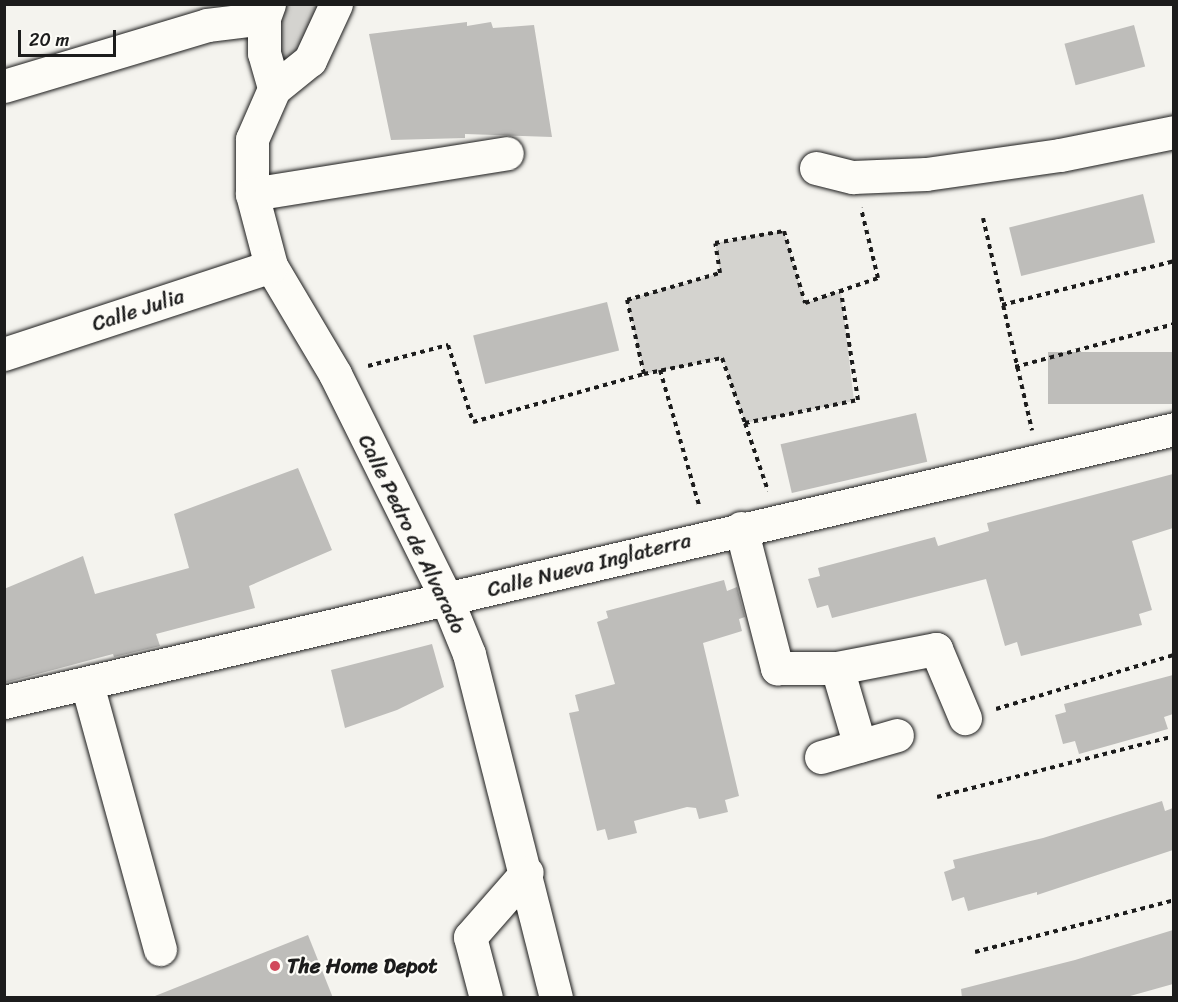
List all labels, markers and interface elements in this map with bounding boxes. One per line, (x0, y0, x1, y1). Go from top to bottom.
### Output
scale bar (21, 18, 118, 56)
text: 20 m (29, 24, 69, 56)
street label: Calle Julia (89, 283, 187, 337)
street label: Calle Pedro de Alvarado (353, 430, 471, 638)
street label: Calle Nueva Inglaterra (485, 528, 693, 602)
place label: The Home Depot (287, 953, 438, 979)
marker: The Home Depot (268, 959, 282, 973)

